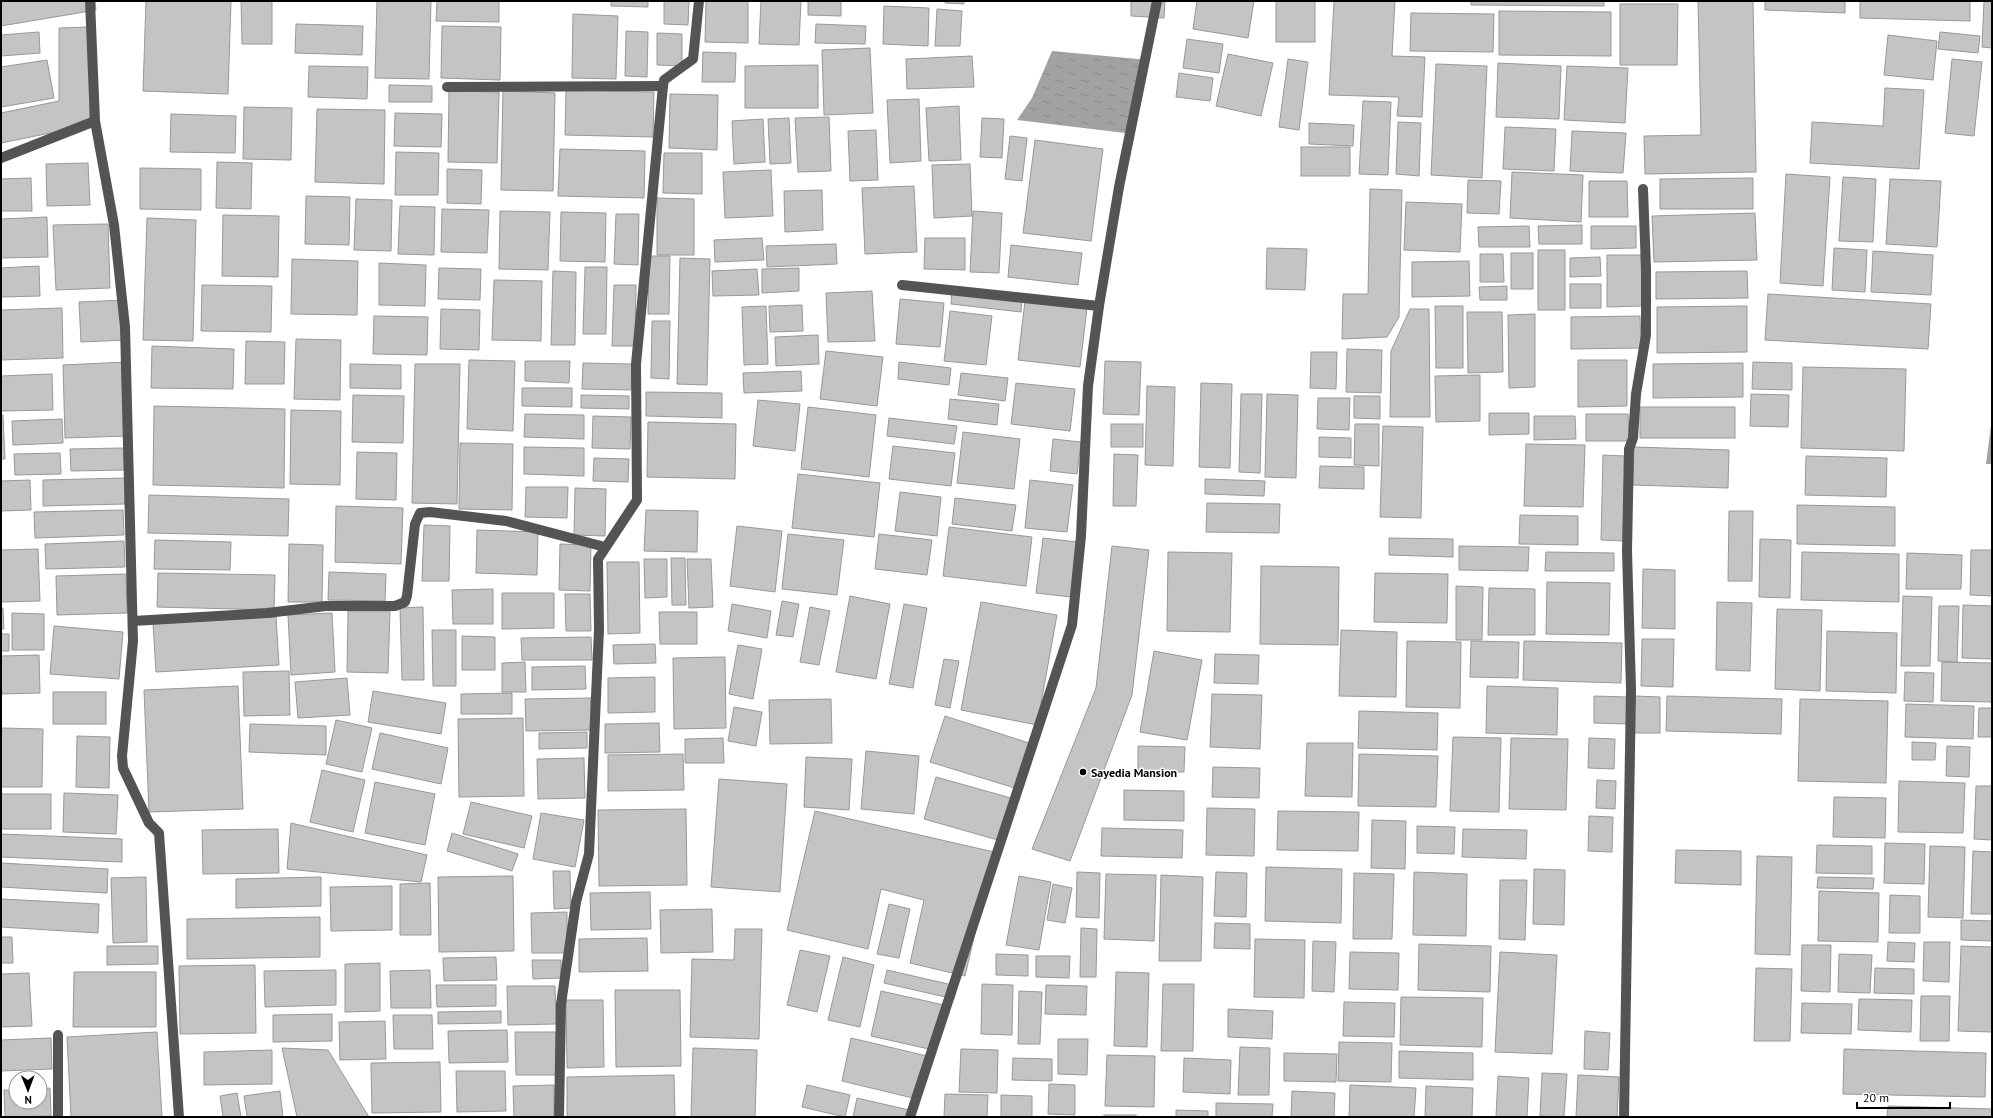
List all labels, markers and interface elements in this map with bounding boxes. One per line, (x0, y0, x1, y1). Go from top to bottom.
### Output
place label: Sayedia Mansion (1091, 765, 1177, 780)
marker: Sayedia Mansion (1078, 767, 1088, 777)
north arrow (8, 1070, 48, 1110)
scale bar (1857, 1084, 1950, 1110)
text: 20 m (1863, 1090, 1889, 1105)
text: N (24, 1093, 32, 1107)

